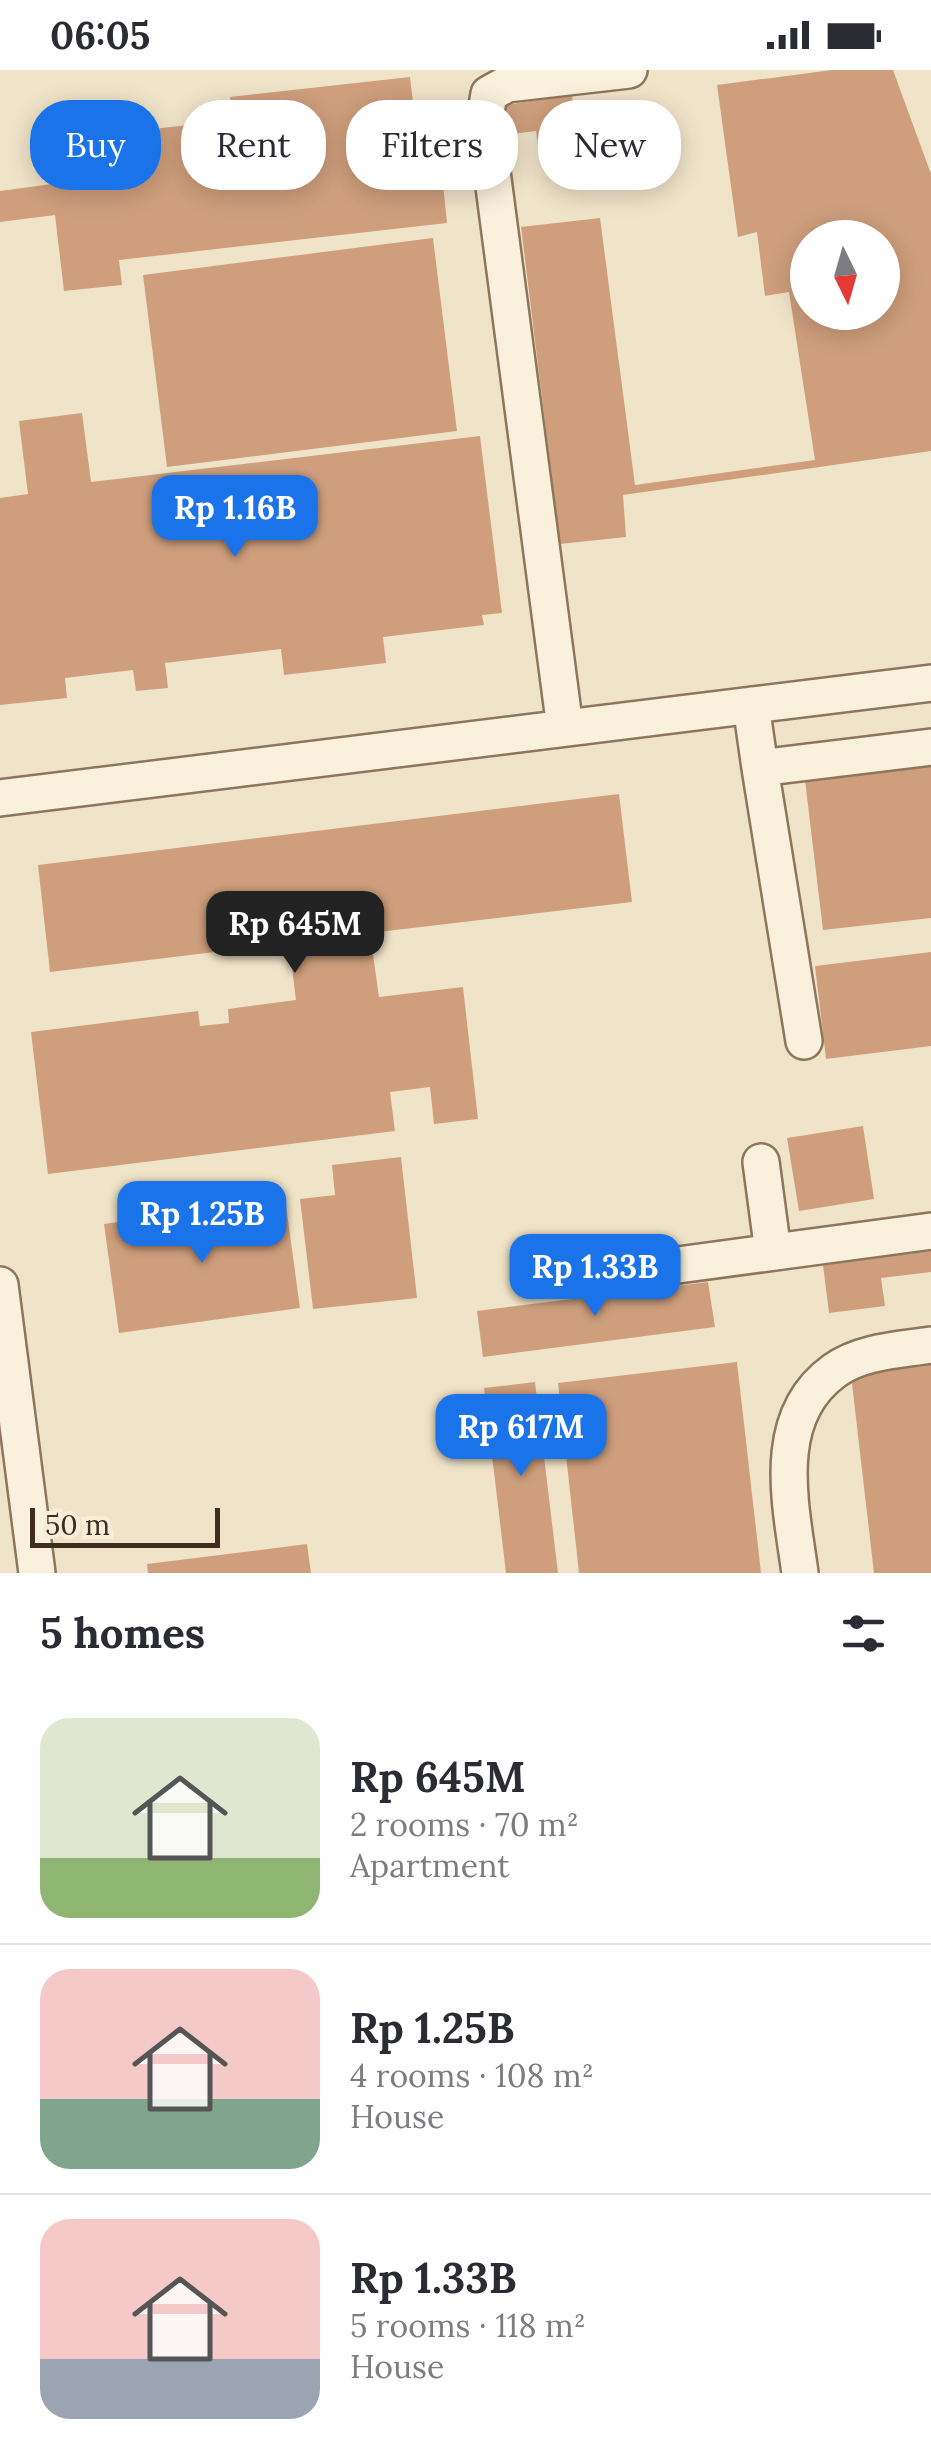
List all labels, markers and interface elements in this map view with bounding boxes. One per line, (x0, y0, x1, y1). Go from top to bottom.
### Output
text: 06:05 (50, 11, 150, 59)
chip: Buy (30, 100, 161, 190)
chip: Rent (181, 100, 326, 190)
chip: Filters (346, 100, 518, 190)
chip: New (538, 100, 681, 190)
north arrow (790, 220, 900, 330)
map controls (790, 220, 900, 330)
pin: Rp 1.16B (132, 475, 338, 560)
text: Rp 1.16B (174, 487, 296, 528)
pin: Rp 645M (203, 891, 387, 976)
text: Rp 645M (228, 903, 362, 944)
pin: Rp 1.25B (99, 1181, 305, 1266)
text: Rp 1.25B (139, 1193, 265, 1234)
pin: Rp 1.33B (492, 1234, 698, 1319)
text: Rp 1.33B (532, 1246, 658, 1287)
pin: Rp 617M (429, 1394, 613, 1479)
text: Rp 617M (458, 1406, 584, 1447)
scale bar (30, 1503, 220, 1548)
text: 50 m (45, 1507, 110, 1543)
text: 5 homes (40, 1606, 205, 1660)
icon: filters (836, 1606, 891, 1661)
text: Rp 645M (350, 1750, 525, 1804)
icon: home (120, 1758, 240, 1878)
text: 2 rooms · 70 m² (350, 1804, 579, 1845)
text: Apartment (350, 1845, 510, 1886)
text: Rp 1.25B (350, 2001, 515, 2055)
icon: home (120, 2009, 240, 2129)
text: 4 rooms · 108 m² (350, 2055, 594, 2096)
text: House (350, 2096, 444, 2137)
text: Rp 1.33B (350, 2251, 517, 2305)
icon: home (120, 2259, 240, 2379)
text: 5 rooms · 118 m² (350, 2305, 586, 2346)
text: House (350, 2346, 444, 2387)

